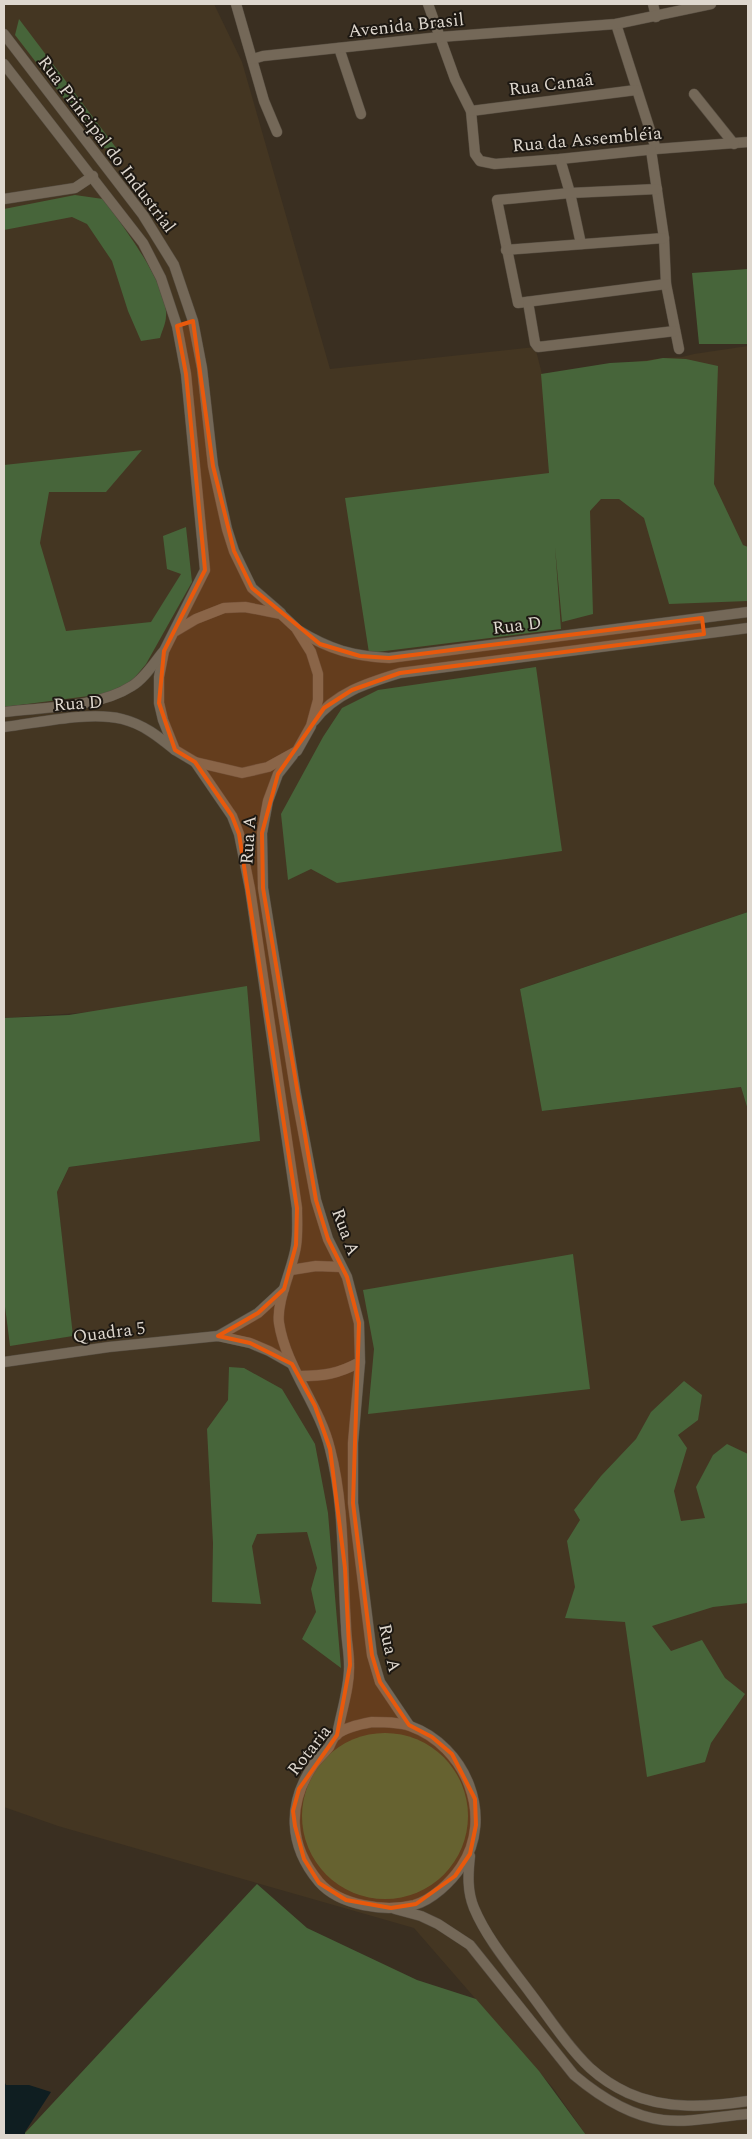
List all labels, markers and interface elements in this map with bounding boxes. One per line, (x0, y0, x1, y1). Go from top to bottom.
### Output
street label: Avenida Brasil (347, 6, 465, 45)
street label: Rua Principal do Industrial (31, 50, 182, 239)
street label: Rua Canaã (507, 66, 595, 103)
street label: Rua da Assembléia (511, 120, 663, 159)
street label: Rua D (491, 609, 543, 642)
street label: Rua D (53, 688, 104, 719)
street label: Rua A (233, 815, 264, 865)
street label: Rua A (324, 1205, 367, 1260)
street label: Quadra 5 (71, 1315, 147, 1350)
street label: Rua A (371, 1621, 408, 1675)
street label: Rotaria (281, 1719, 338, 1782)

